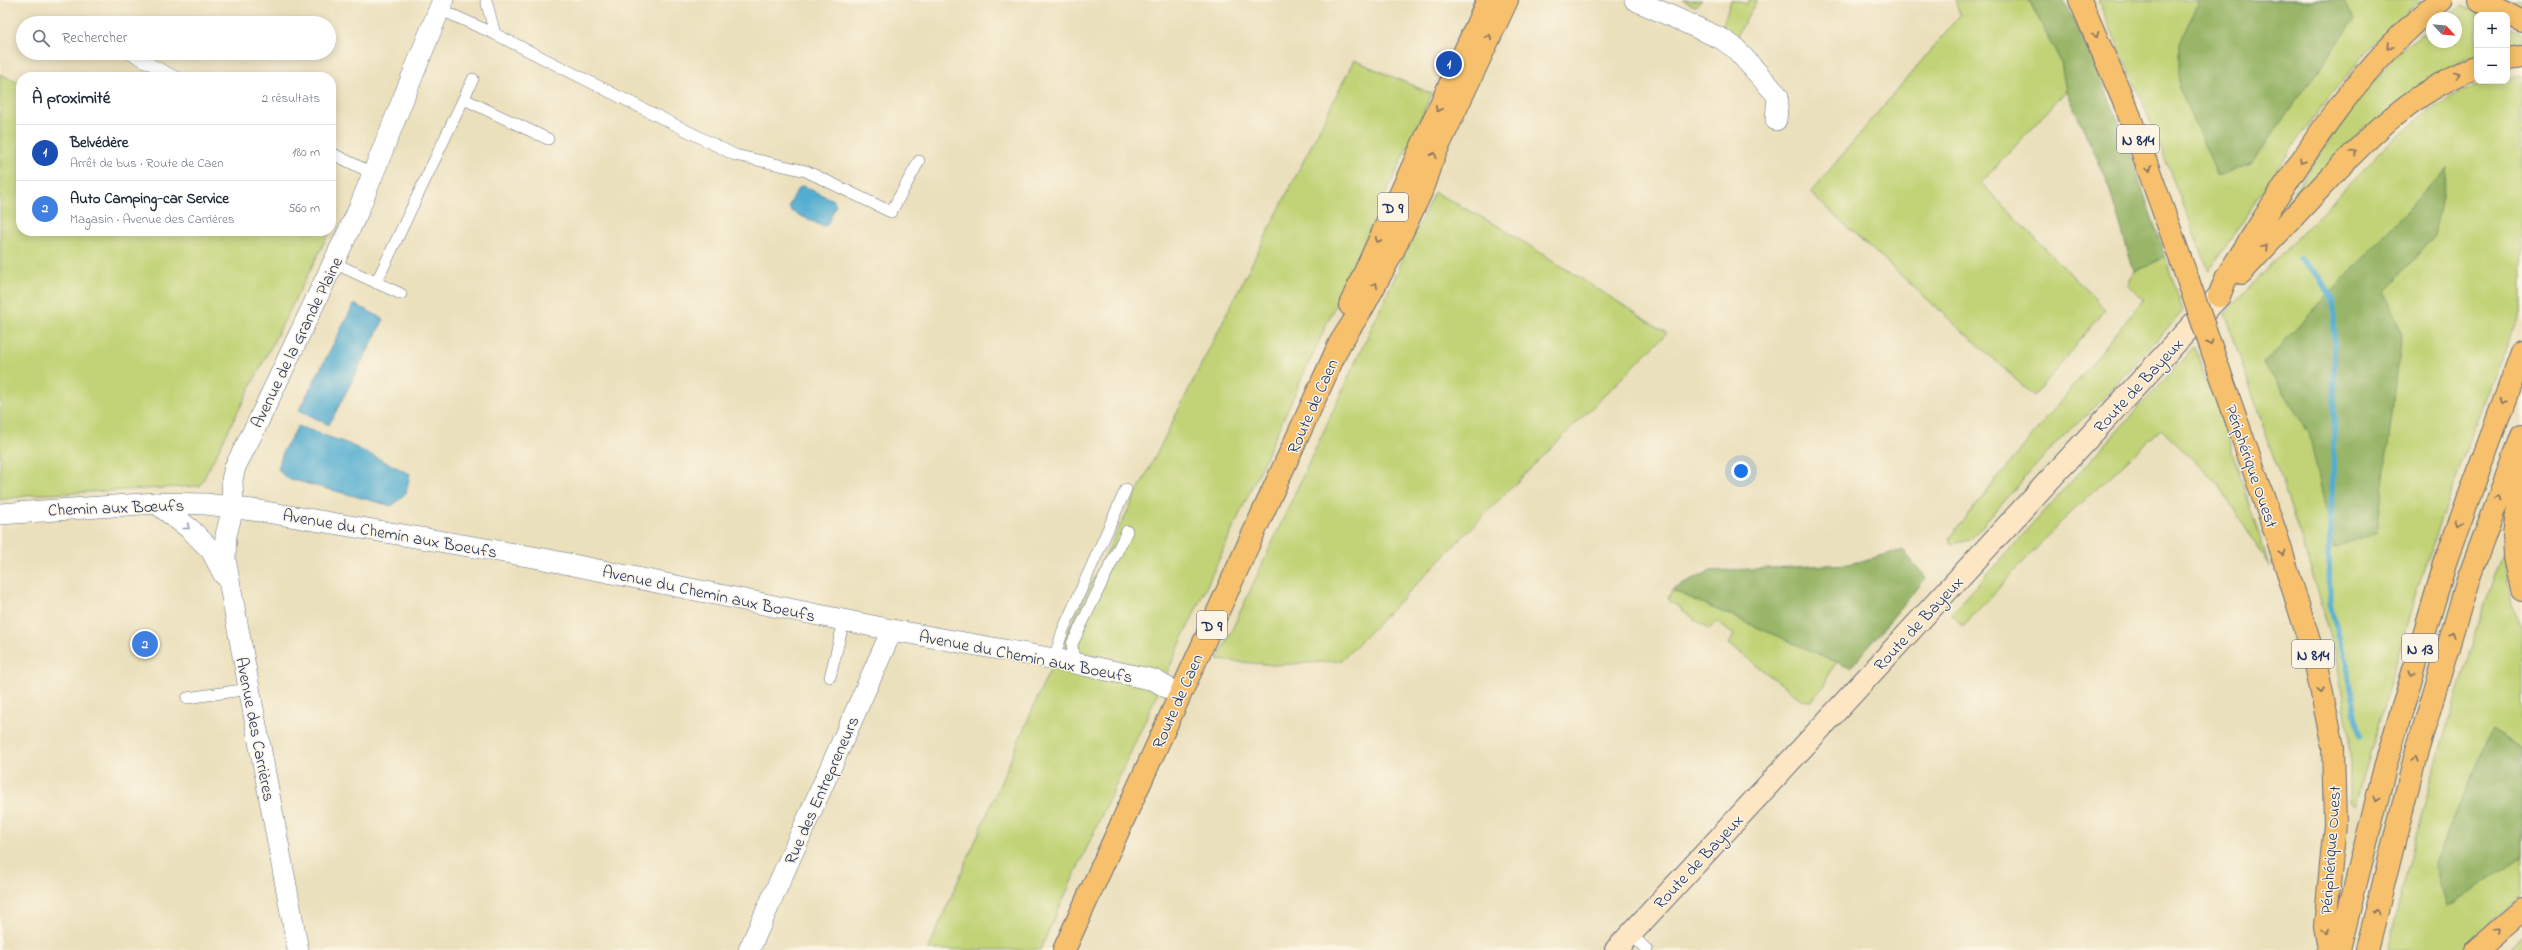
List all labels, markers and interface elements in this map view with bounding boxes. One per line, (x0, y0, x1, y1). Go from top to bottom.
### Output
north arrow (2426, 12, 2462, 48)
map controls (2474, 12, 2510, 84)
button: + (2474, 12, 2510, 48)
search box (16, 16, 336, 60)
icon: search (30, 27, 52, 49)
text: Rechercher (62, 27, 127, 49)
one-way arrow (2092, 32, 2100, 39)
one-way arrow (1484, 34, 1492, 41)
one-way arrow (2386, 41, 2394, 49)
button: − (2474, 48, 2510, 84)
pin: 1 (1436, 49, 1462, 79)
one-way arrow (2454, 71, 2461, 79)
text: À proximité (32, 86, 110, 111)
text: 2 résultats (262, 89, 320, 108)
one-way arrow (1435, 105, 1443, 113)
road number: N 814 (2117, 125, 2159, 153)
text: Belvédère (70, 132, 128, 154)
text: 1 (43, 143, 47, 162)
text: 180 m (292, 143, 320, 162)
one-way arrow (2349, 149, 2357, 157)
one-way arrow (1429, 152, 1437, 159)
text: Arrêt de bus · Route de Caen (70, 154, 224, 173)
one-way arrow (2299, 157, 2307, 164)
one-way arrow (2144, 166, 2152, 173)
text: Auto Camping-car Service (70, 188, 229, 210)
road number: D 9 (1378, 193, 1408, 221)
text: 2 (42, 199, 48, 218)
text: 560 m (288, 199, 320, 218)
text: Magasin · Avenue des Carrières (70, 210, 234, 229)
one-way arrow (1375, 236, 1383, 244)
one-way arrow (2260, 244, 2268, 252)
street label: Avenue de la Grande Plaine (245, 253, 350, 432)
one-way arrow (1370, 282, 1378, 290)
street label: Route de Bayeux (2088, 333, 2191, 440)
one-way arrow (2206, 340, 2214, 347)
street label: Route de Caen (1281, 355, 1345, 458)
one-way arrow (2500, 398, 2508, 405)
street label: Périphérique Ouest (2218, 401, 2283, 532)
your location (1731, 461, 1751, 481)
street label: Chemin aux Bœufs (47, 494, 185, 523)
one-way arrow (2494, 495, 2502, 502)
street label: Avenue du Chemin aux Boeufs (281, 503, 499, 566)
one-way arrow (2455, 520, 2463, 527)
one-way arrow (182, 522, 189, 529)
one-way arrow (2277, 549, 2286, 556)
street label: Avenue du Chemin aux Boeufs (600, 560, 818, 629)
street label: Route de Bayeux (1868, 571, 1971, 678)
road number: D 9 (1197, 611, 1227, 639)
street label: Avenue du Chemin aux Boeufs (917, 624, 1135, 690)
pin: 2 (132, 629, 158, 659)
one-way arrow (2447, 631, 2456, 638)
road number: N 13 (2402, 634, 2438, 662)
road number: N 814 (2292, 640, 2334, 668)
street label: Route de Caen (1146, 650, 1210, 753)
street label: Avenue des Carrières (228, 655, 281, 804)
one-way arrow (2408, 671, 2417, 678)
one-way arrow (2316, 688, 2325, 694)
street label: Rue des Entrepreneurs (778, 712, 866, 869)
one-way arrow (2410, 756, 2419, 763)
street label: Périphérique Ouest (2315, 785, 2348, 915)
one-way arrow (2373, 796, 2382, 803)
street label: Route de Bayeux (1648, 809, 1751, 916)
one-way arrow (2371, 909, 2379, 915)
one-way arrow (2494, 927, 2501, 934)
one-way arrow (2321, 928, 2330, 934)

